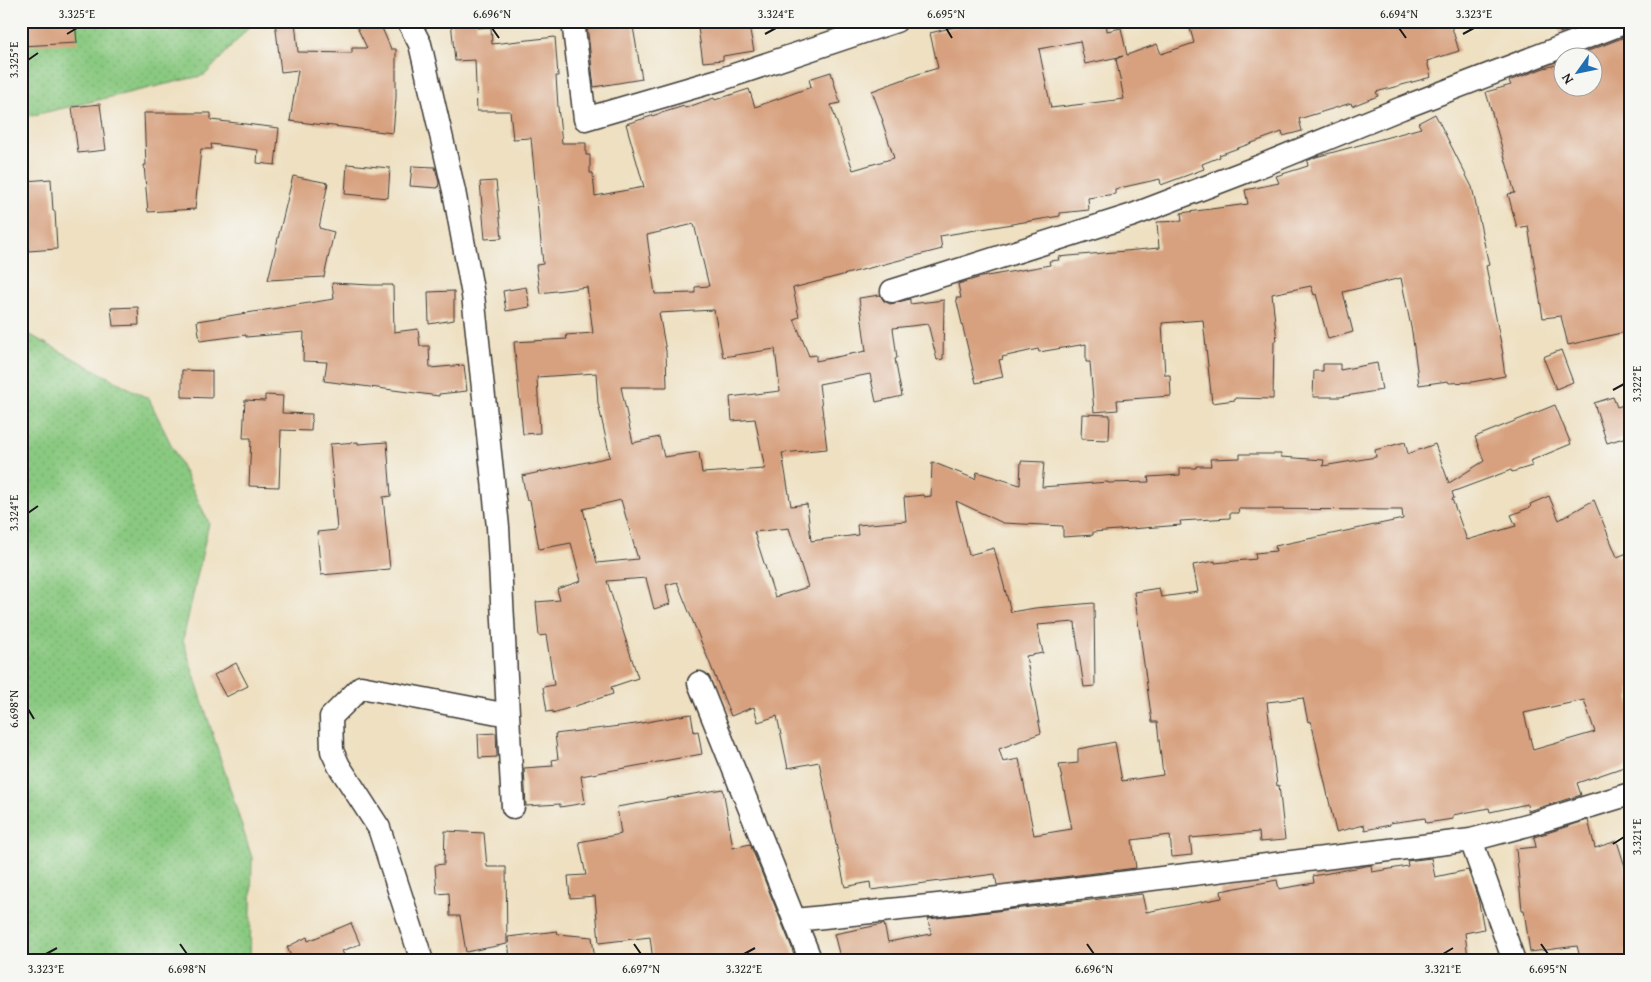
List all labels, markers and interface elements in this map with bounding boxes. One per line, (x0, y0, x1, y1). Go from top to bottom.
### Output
text: 3.325°E (59, 5, 95, 22)
text: 6.696°N (473, 5, 511, 22)
text: 3.324°E (758, 5, 794, 22)
text: 6.695°N (927, 5, 965, 22)
text: 6.694°N (1380, 5, 1418, 22)
text: 3.323°E (1456, 5, 1492, 22)
text: 3.325°E (5, 42, 22, 78)
north arrow (1554, 48, 1604, 98)
text: N (1556, 69, 1578, 88)
text: 3.322°E (1628, 366, 1645, 402)
text: 3.324°E (5, 495, 22, 531)
text: 6.698°N (5, 690, 22, 728)
text: 3.321°E (1628, 819, 1645, 855)
text: 3.323°E (28, 960, 64, 977)
text: 6.698°N (168, 960, 206, 977)
text: 6.697°N (622, 960, 660, 977)
text: 3.322°E (726, 960, 762, 977)
text: 6.696°N (1075, 960, 1113, 977)
text: 3.321°E (1425, 960, 1461, 977)
text: 6.695°N (1529, 960, 1567, 977)

